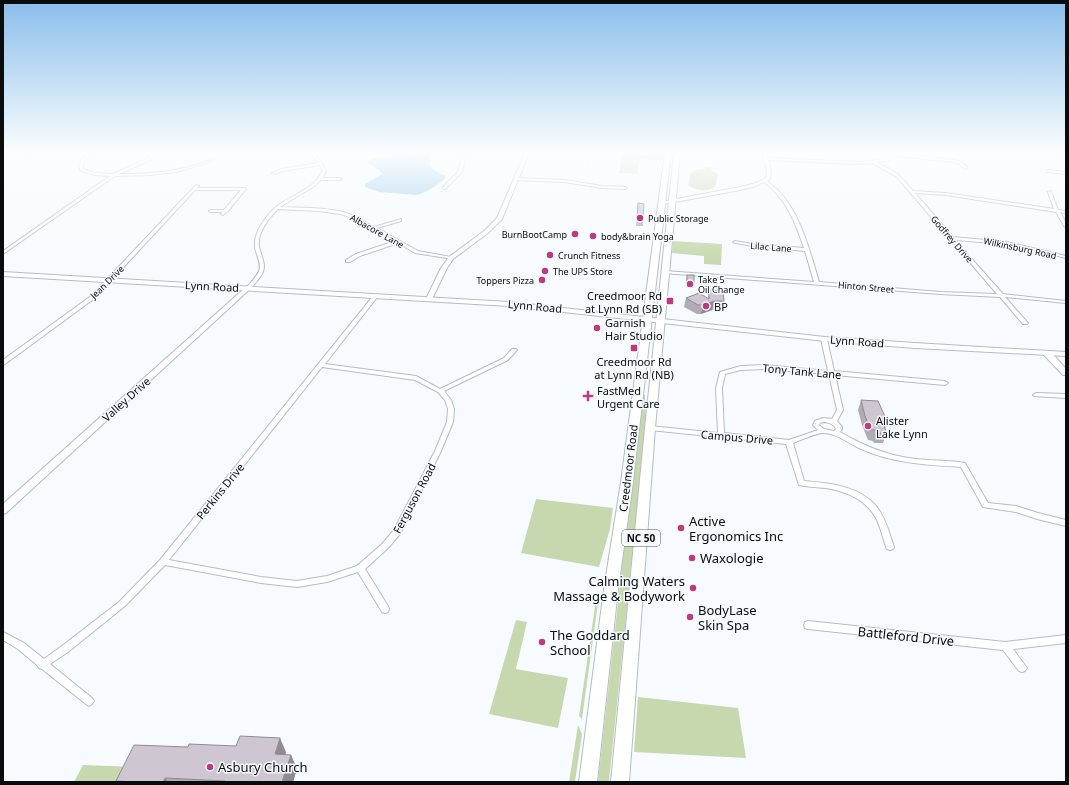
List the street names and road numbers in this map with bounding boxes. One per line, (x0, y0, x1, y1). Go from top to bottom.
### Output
street label: Albacore Lane (348, 211, 406, 251)
street label: Godfrey Drive (928, 213, 976, 265)
street label: Wilkinsburg Road (982, 234, 1058, 262)
street label: Lilac Lane (750, 239, 792, 255)
street label: Jean Drive (87, 262, 127, 302)
street label: Lynn Road (185, 277, 239, 295)
street label: Hinton Street (837, 278, 895, 296)
street label: Lynn Road (507, 296, 563, 316)
street label: Lynn Road (829, 332, 885, 350)
street label: Tony Tank Lane (762, 360, 842, 382)
street label: Valley Drive (99, 373, 153, 425)
street label: Creedmoor Road (615, 423, 641, 513)
street label: Campus Drive (700, 426, 774, 448)
street label: Perkins Drive (193, 460, 247, 522)
street label: Ferguson Road (389, 460, 439, 536)
road number: NC 50 (622, 530, 660, 546)
street label: Battleford Drive (857, 622, 955, 650)

